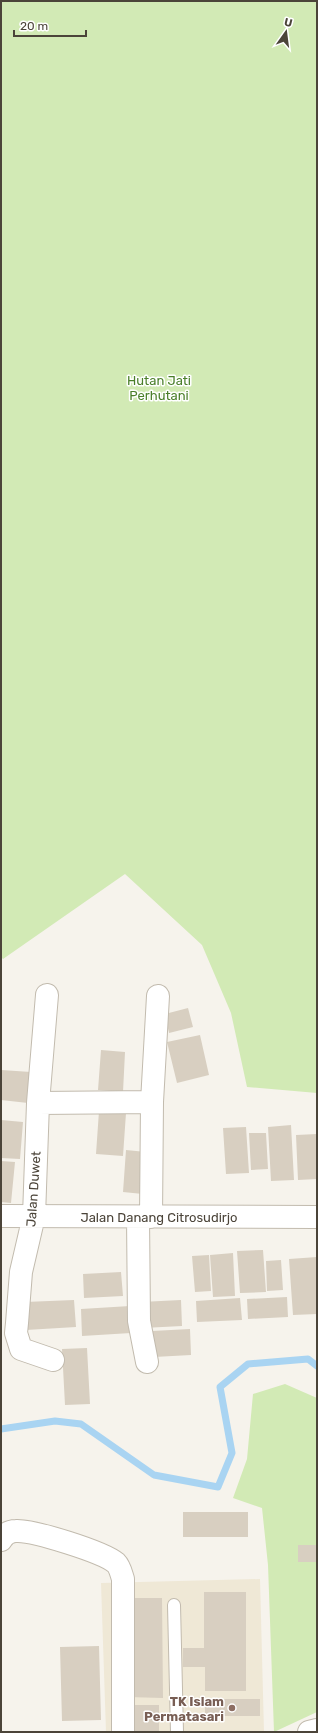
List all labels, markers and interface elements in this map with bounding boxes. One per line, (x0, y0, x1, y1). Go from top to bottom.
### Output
scale bar (14, 12, 86, 38)
north arrow (266, 12, 306, 52)
text: U (283, 16, 294, 30)
text: 20 m (20, 19, 48, 33)
park label: Hutan Jati Perhutani (127, 373, 191, 403)
street label: Jalan Duwet (23, 1151, 44, 1228)
street label: Jalan Danang Citrosudirjo (81, 1210, 237, 1226)
place label: TK Islam Permatasari (144, 1694, 224, 1724)
marker: TK Islam Permatasari (227, 1703, 237, 1713)

